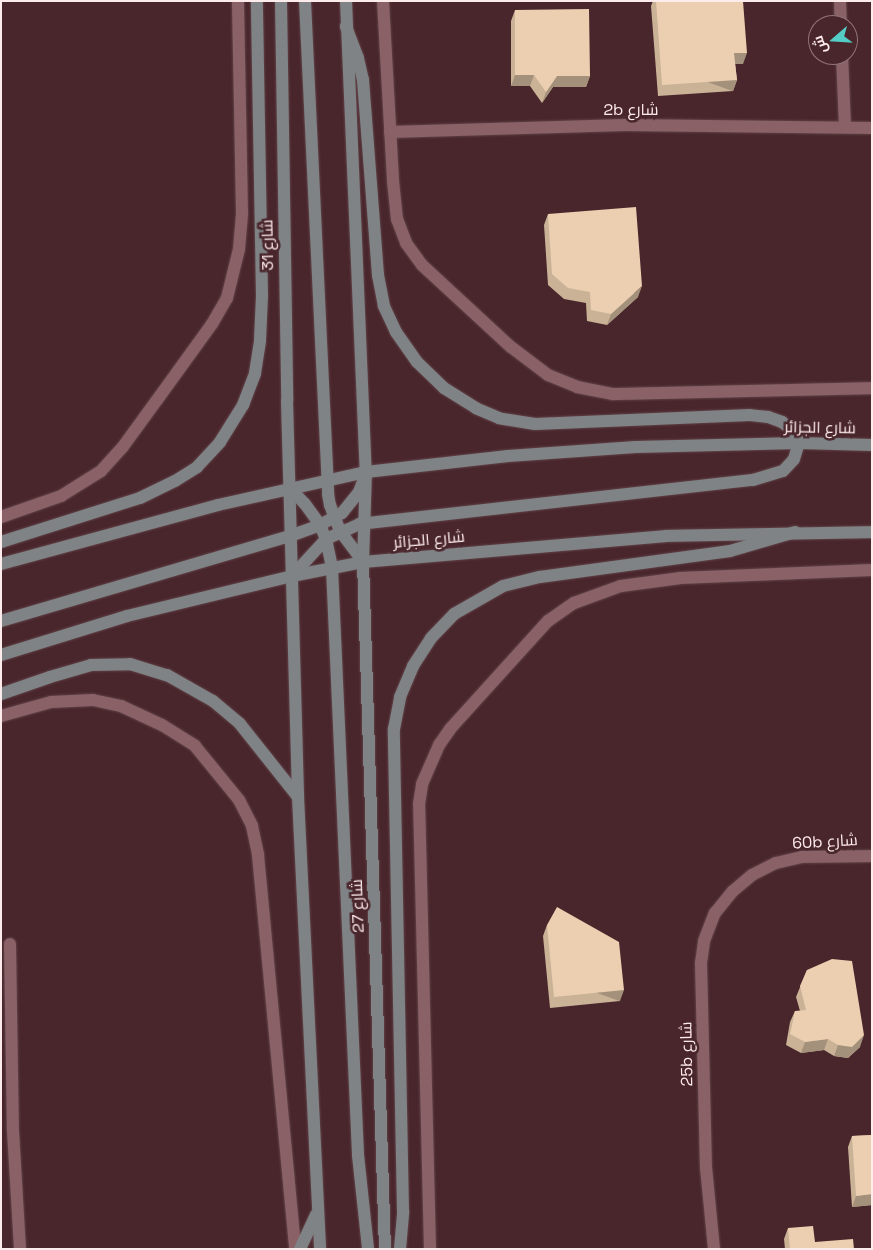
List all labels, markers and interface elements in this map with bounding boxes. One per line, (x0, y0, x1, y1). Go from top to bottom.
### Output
north arrow (808, 15, 858, 65)
text: ش (808, 33, 831, 56)
street label: 2b شارع (603, 100, 659, 120)
street label: شارع 31 (258, 219, 278, 271)
street label: شارع الجزائر (784, 418, 856, 438)
street label: شارع الجزائر (392, 527, 466, 553)
street label: 60b شارع (792, 831, 858, 853)
street label: شارع 27 (347, 879, 369, 933)
street label: 25b شارع (677, 1022, 697, 1086)

